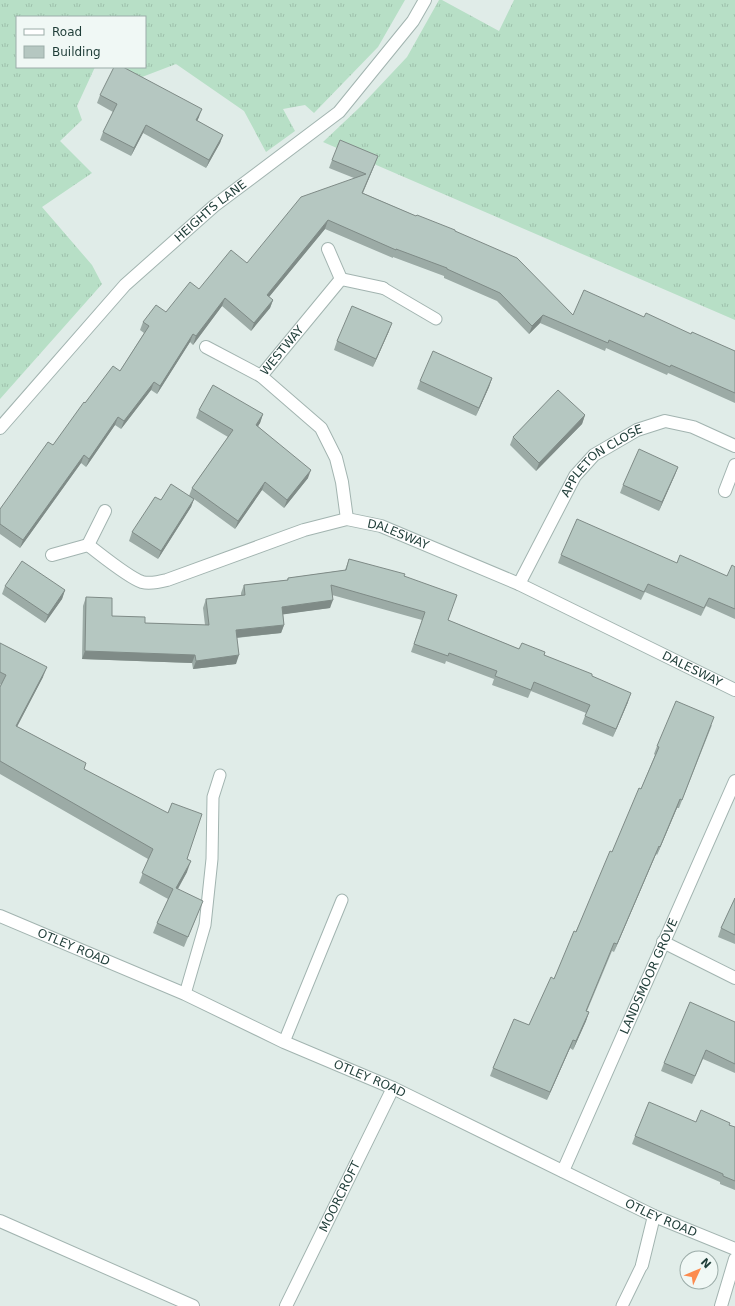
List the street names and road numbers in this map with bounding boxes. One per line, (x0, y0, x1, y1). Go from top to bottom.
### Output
street label: HEIGHTS LANE (172, 177, 249, 245)
street label: WESTWAY (257, 322, 307, 378)
street label: APPLETON CLOSE (558, 422, 644, 499)
street label: DALESWAY (366, 516, 432, 553)
street label: DALESWAY (660, 648, 725, 690)
street label: LANDSMOOR GROVE (617, 916, 681, 1036)
street label: OTLEY ROAD (35, 926, 112, 969)
street label: OTLEY ROAD (332, 1057, 408, 1100)
street label: MOORCROFT (316, 1158, 363, 1234)
street label: OTLEY ROAD (623, 1196, 699, 1240)

